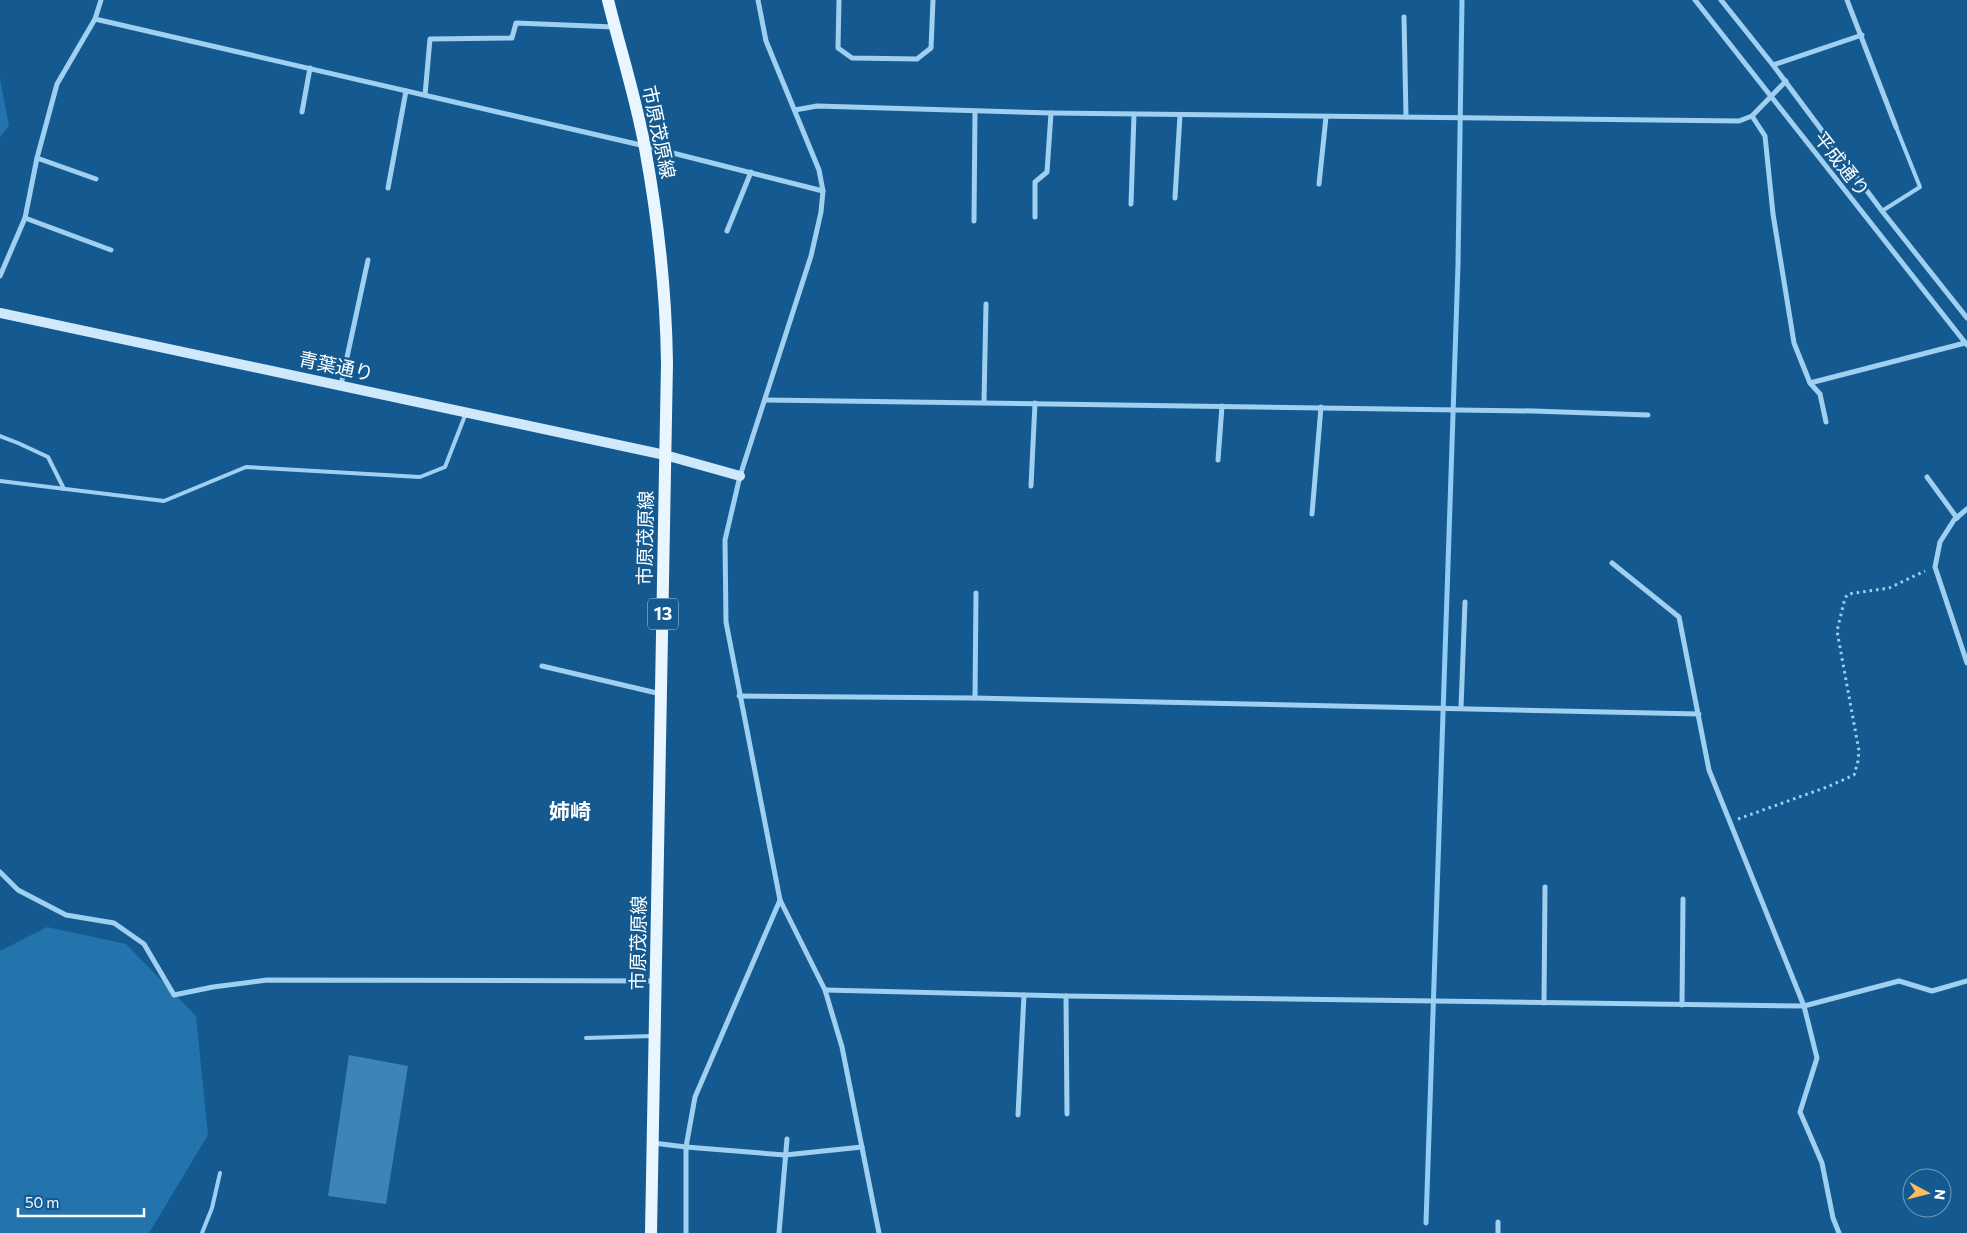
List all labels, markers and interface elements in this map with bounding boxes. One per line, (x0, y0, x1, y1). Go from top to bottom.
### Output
street label: 市原茂原線 (638, 83, 681, 181)
street label: 平成通り (1810, 127, 1875, 201)
street label: 青葉通り (297, 346, 376, 385)
street label: 市原茂原線 (632, 490, 657, 586)
road number: 13 (648, 598, 678, 630)
district label: 姉崎 (549, 798, 591, 823)
street label: 市原茂原線 (625, 895, 650, 991)
north arrow (1902, 1168, 1952, 1218)
scale bar (18, 1186, 144, 1218)
text: N (1931, 1188, 1949, 1201)
text: 50 m (25, 1193, 59, 1211)

